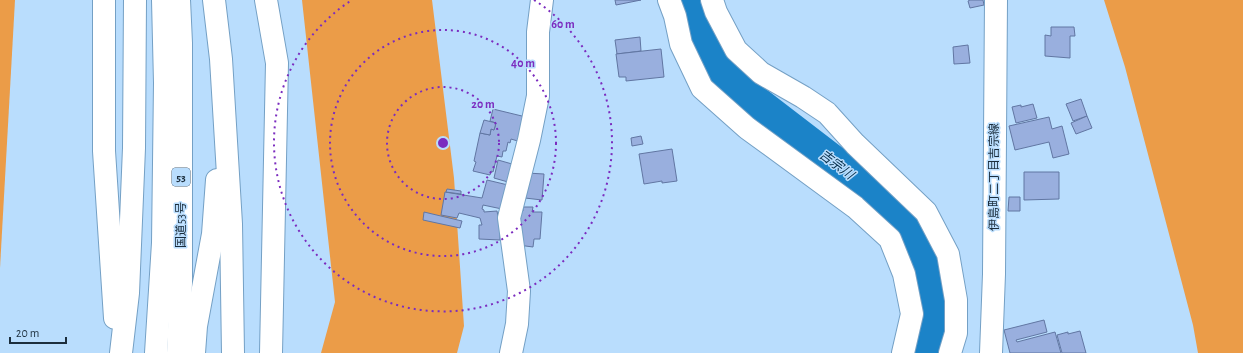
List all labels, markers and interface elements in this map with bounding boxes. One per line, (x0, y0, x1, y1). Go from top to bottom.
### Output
text: 60 m (551, 18, 575, 30)
text: 40 m (511, 57, 535, 69)
text: 20 m (471, 98, 495, 110)
street label: 伊島町二丁目吉宗線 (987, 123, 1000, 231)
centre of rings (436, 136, 450, 150)
water label: 吉宗川 (817, 147, 858, 183)
road number: 53 (172, 168, 190, 186)
street label: 国道53号 (174, 202, 187, 248)
scale bar (10, 319, 66, 345)
text: 20 m (16, 327, 39, 339)

